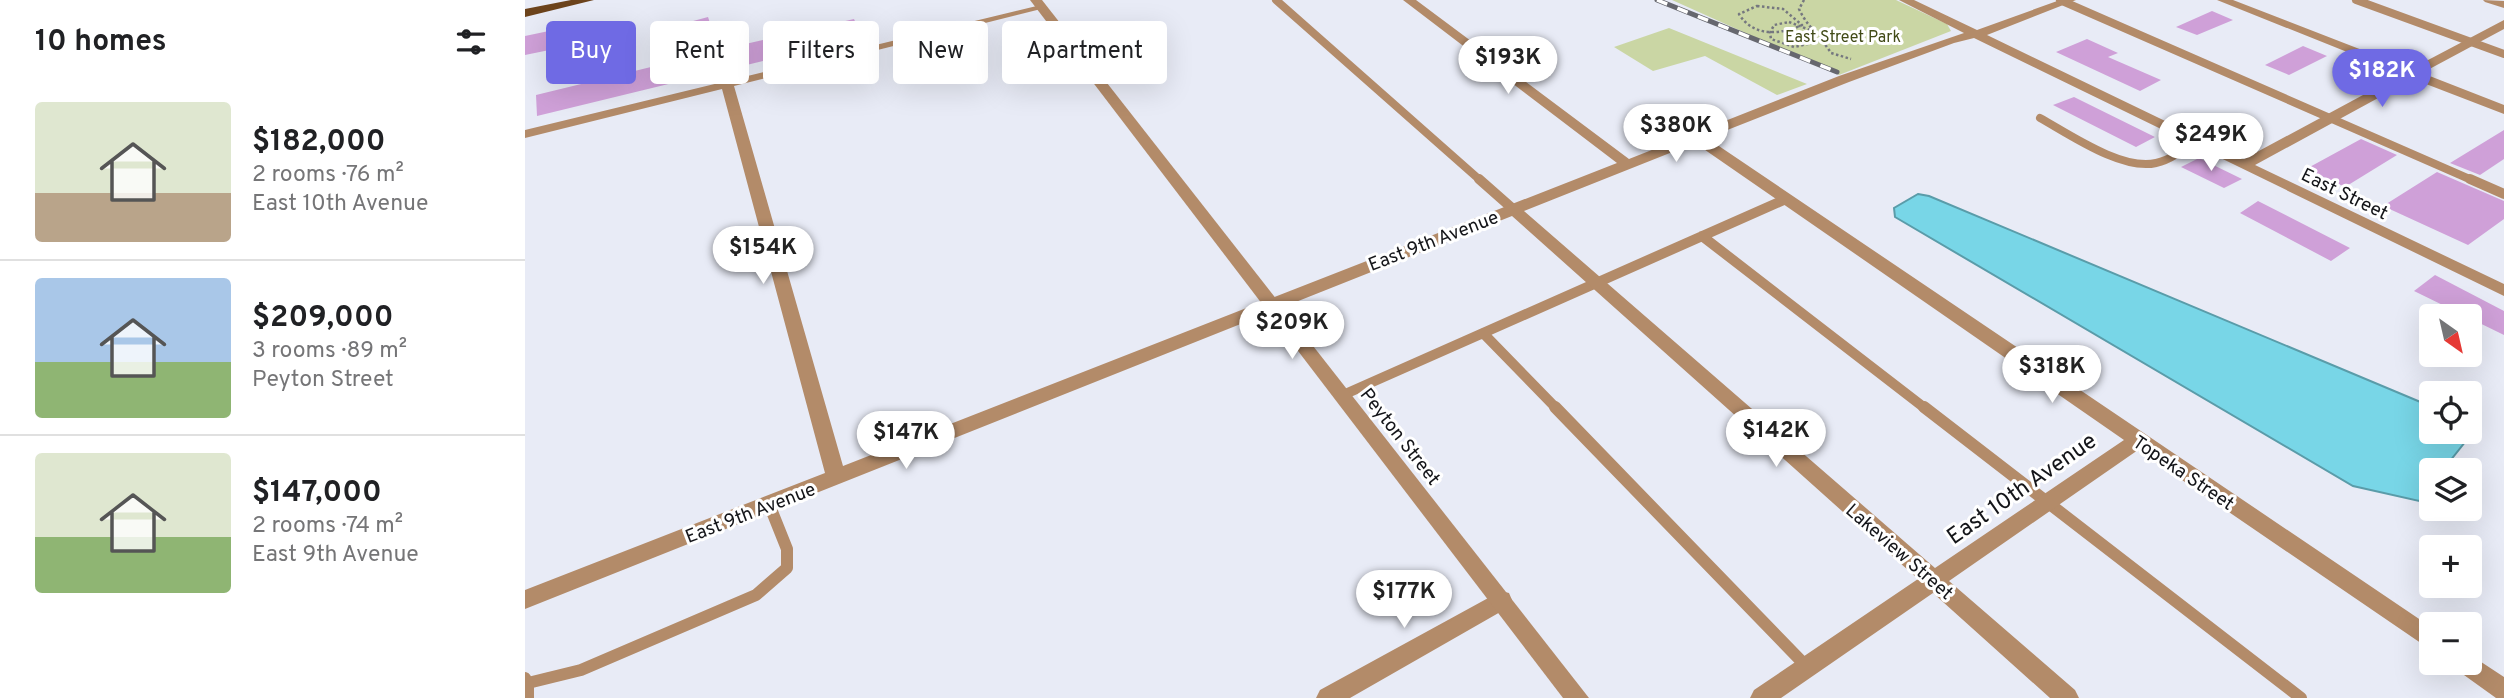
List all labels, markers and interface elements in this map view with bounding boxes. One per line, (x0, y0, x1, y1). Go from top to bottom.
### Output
chip: Buy (546, 21, 636, 84)
chip: Rent (650, 21, 749, 84)
chip: Filters (763, 21, 879, 84)
chip: New (893, 21, 988, 84)
chip: Apartment (1002, 21, 1167, 84)
icon: filters (452, 23, 490, 61)
text: 10 homes (35, 24, 166, 61)
park label: East Street Park (1785, 28, 1901, 48)
pin: $193K (1459, 36, 1557, 96)
text: $193K (1474, 44, 1542, 73)
pin: $182K (2333, 50, 2431, 109)
text: $182K (2348, 57, 2416, 86)
pin: $380K (1627, 104, 1725, 164)
text: $380K (1639, 112, 1713, 141)
pin: $249K (2162, 114, 2260, 173)
text: $249K (2174, 121, 2248, 150)
text: $182,000 (252, 124, 386, 161)
icon: home (91, 130, 175, 214)
text: 2 rooms · 76 m² (252, 161, 404, 190)
street label: East Street (2297, 163, 2392, 226)
text: East 10th Avenue (252, 190, 428, 219)
street label: East 9th Avenue (1365, 206, 1502, 278)
pin: $154K (714, 226, 812, 286)
text: $154K (729, 234, 797, 263)
text: $209,000 (252, 300, 393, 337)
pin: $209K (1243, 302, 1341, 361)
north arrow (2419, 304, 2481, 368)
map controls (2419, 304, 2482, 675)
icon: home (91, 306, 175, 390)
text: $209K (1255, 309, 1329, 338)
text: 3 rooms · 89 m² (252, 337, 407, 366)
pin: $318K (2003, 346, 2101, 405)
text: $318K (2018, 353, 2086, 382)
text: Peyton Street (252, 366, 394, 395)
button: locate (2419, 381, 2482, 444)
street label: Peyton Street (1354, 384, 1445, 491)
pin: $142K (1727, 410, 1825, 469)
pin: $147K (857, 412, 955, 471)
text: $142K (1742, 417, 1810, 446)
text: $147K (873, 419, 939, 448)
street label: East 10th Avenue (1942, 428, 2103, 552)
street label: Topeka Street (2127, 431, 2238, 516)
button: layers (2419, 458, 2482, 521)
text: $147,000 (252, 475, 382, 512)
street label: East 9th Avenue (682, 478, 819, 550)
icon: home (91, 481, 175, 565)
street label: Lakeview Street (1840, 499, 1957, 606)
text: 2 rooms · 74 m² (252, 512, 403, 541)
button: + (2419, 535, 2482, 598)
text: East 9th Avenue (252, 541, 419, 570)
pin: $177K (1355, 570, 1453, 630)
text: $177K (1372, 578, 1436, 607)
button: − (2419, 612, 2482, 675)

